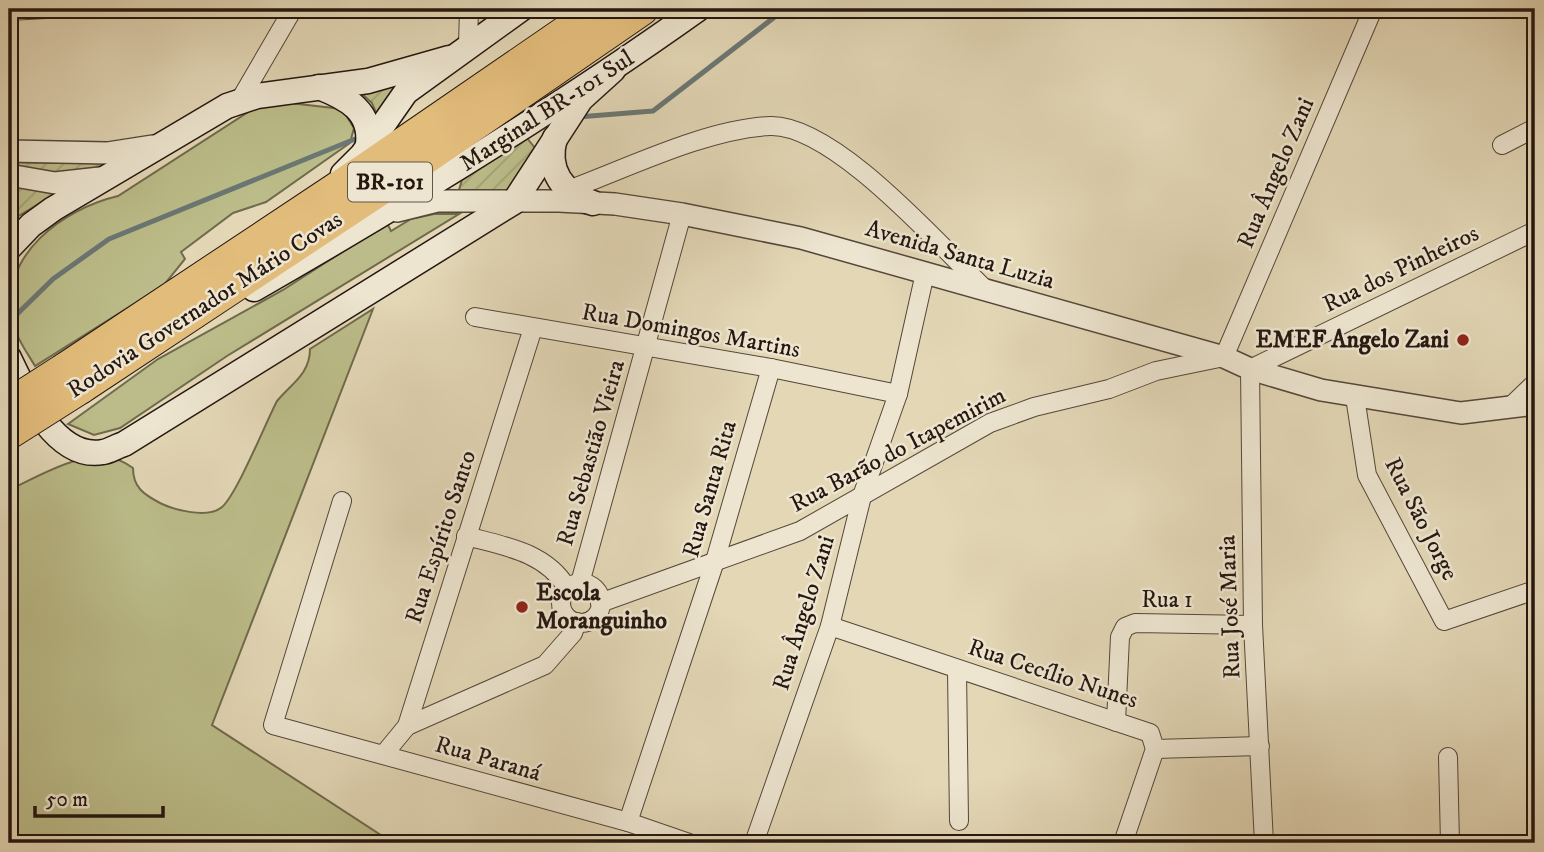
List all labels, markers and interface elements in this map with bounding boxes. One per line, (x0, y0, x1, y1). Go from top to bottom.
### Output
street label: Marginal BR-101 Sul (454, 43, 640, 178)
street label: Rua Ângelo Zani (1230, 93, 1321, 253)
road number: BR-101 (348, 162, 432, 202)
street label: Rodovia Governador Mário Covas (62, 205, 348, 405)
street label: Avenida Santa Luzia (862, 214, 1059, 297)
street label: Rua dos Pinheiros (1318, 218, 1484, 320)
street label: Rua Domingos Martins (579, 297, 803, 365)
place label: EMEF Angelo Zani (1256, 325, 1449, 355)
marker: EMEF Angelo Zani (1455, 332, 1471, 348)
street label: Rua Sebastião Vieira (550, 356, 632, 550)
street label: Rua Barão do Itapemirim (785, 380, 1011, 520)
street label: Rua Santa Rita (676, 416, 744, 561)
street label: Rua Espírito Santo (399, 447, 483, 627)
street label: Rua São Jorge (1377, 453, 1465, 585)
street label: Rua Ângelo Zani (765, 532, 842, 694)
street label: Rua José Maria (1212, 534, 1248, 680)
place label: Escola Moranguinho (536, 578, 667, 636)
street label: Rua 1 (1141, 585, 1193, 615)
marker: Escola Moranguinho (514, 599, 530, 615)
street label: Rua Cecílio Nunes (964, 632, 1142, 716)
street label: Rua Paraná (432, 730, 545, 789)
scale bar (35, 775, 163, 819)
text: 50 m (46, 787, 88, 813)

